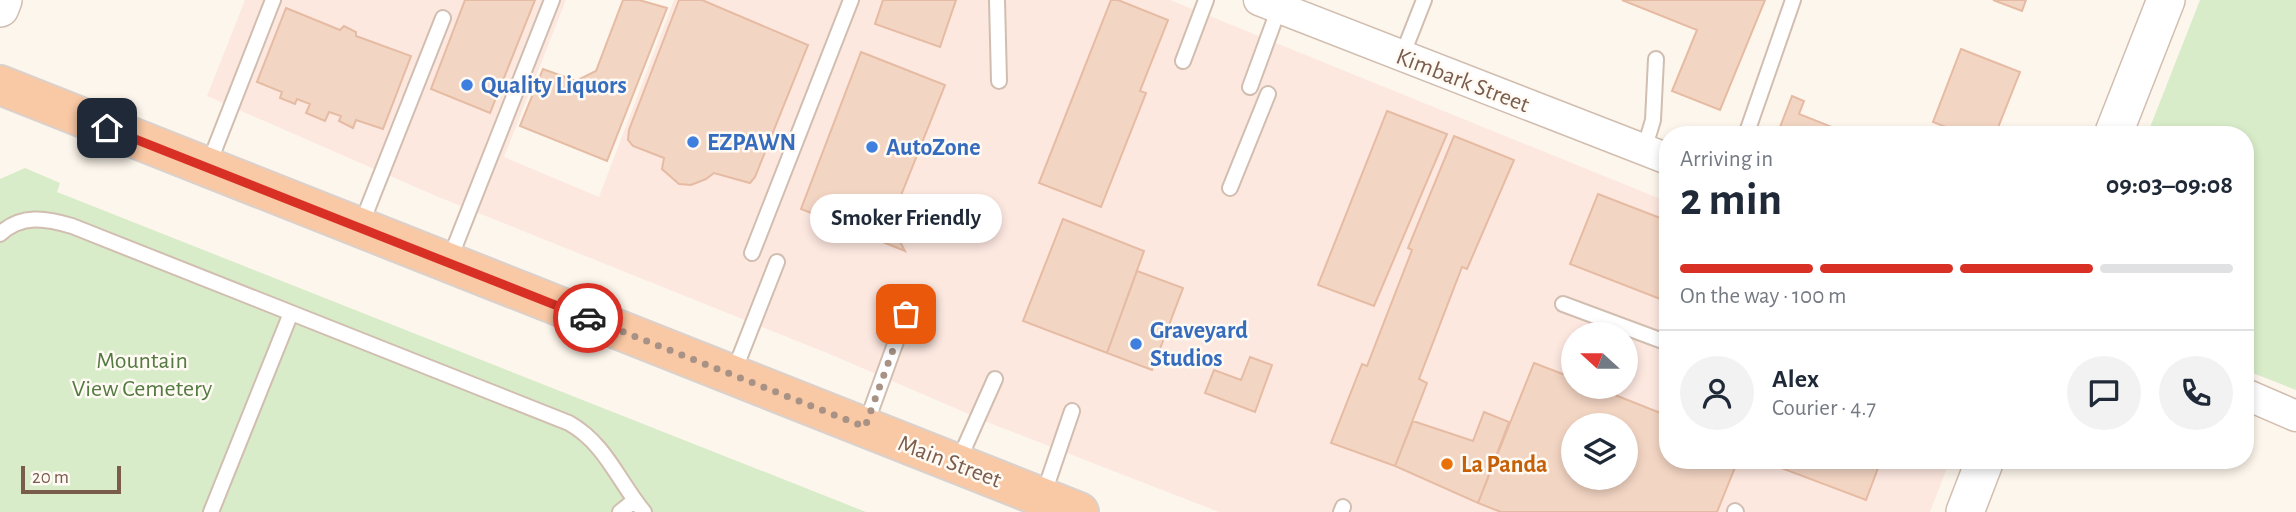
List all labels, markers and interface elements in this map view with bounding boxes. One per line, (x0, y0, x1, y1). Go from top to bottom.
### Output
street label: Kimbark Street (1393, 45, 1533, 117)
place label: Quality Liquors (481, 74, 627, 98)
marker: Quality Liquors (459, 77, 475, 93)
pin (77, 98, 137, 158)
icon: home (88, 109, 126, 147)
place label: EZPAWN (707, 131, 796, 155)
marker: EZPAWN (685, 134, 701, 150)
place label: AutoZone (886, 136, 981, 160)
marker: AutoZone (864, 139, 880, 155)
text: Arriving in (1680, 148, 1773, 171)
text: 09:03–09:08 (2106, 172, 2233, 198)
text: 2 min (1680, 177, 1782, 223)
callout: Smoker Friendly (810, 195, 1002, 244)
text: Smoker Friendly (831, 207, 981, 230)
courier (553, 283, 623, 353)
pin (876, 284, 936, 344)
text: On the way · 100 m (1680, 285, 1847, 308)
icon: bag (887, 295, 925, 333)
icon: car (569, 299, 607, 337)
place label: Graveyard Studios (1150, 319, 1248, 371)
north arrow (1561, 322, 1638, 399)
map controls (1561, 322, 1638, 490)
marker: Graveyard Studios (1128, 336, 1144, 352)
park label: Mountain View Cemetery (72, 349, 212, 401)
button: person (1680, 356, 1754, 430)
button: chat (2067, 356, 2141, 430)
button: phone (2159, 356, 2233, 430)
text: Alex (1772, 366, 1819, 392)
text: Courier · 4.7 (1772, 397, 1876, 420)
button: layers (1561, 413, 1638, 490)
street label: Main Street (895, 431, 1005, 493)
place label: La Panda (1461, 453, 1548, 477)
marker: La Panda (1439, 456, 1455, 472)
scale bar (21, 463, 121, 495)
text: 20 m (32, 468, 69, 487)

